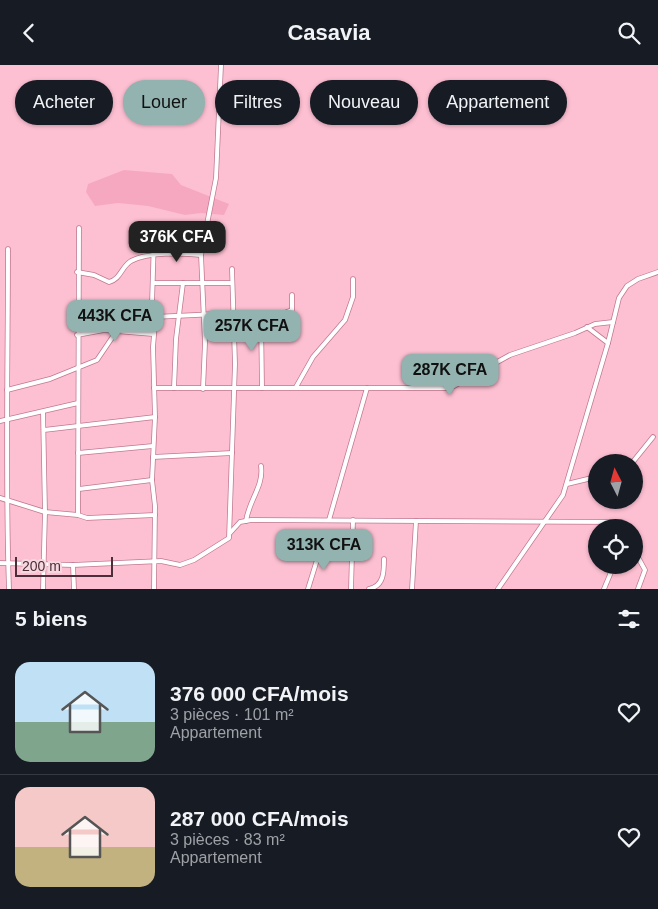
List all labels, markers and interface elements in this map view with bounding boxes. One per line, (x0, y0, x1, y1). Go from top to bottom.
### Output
icon: back (15, 19, 43, 47)
icon: search (615, 19, 643, 47)
text: Casavia (287, 20, 371, 45)
chip: Acheter (15, 80, 113, 125)
chip: Louer (123, 80, 205, 125)
chip: Filtres (215, 80, 300, 125)
chip: Nouveau (310, 80, 418, 125)
chip: Appartement (428, 80, 567, 125)
pin: 376K CFA (125, 221, 229, 263)
text: 376K CFA (140, 228, 214, 245)
pin: 443K CFA (63, 299, 167, 342)
text: 443K CFA (78, 307, 152, 324)
pin: 257K CFA (200, 309, 304, 352)
text: 257K CFA (215, 317, 289, 334)
pin: 287K CFA (398, 353, 502, 396)
text: 287K CFA (413, 361, 487, 378)
north arrow (588, 454, 642, 509)
map controls (588, 454, 643, 574)
button: locate (588, 519, 643, 574)
pin: 313K CFA (272, 529, 376, 571)
text: 313K CFA (287, 536, 361, 553)
scale bar (15, 554, 112, 577)
text: 200 m (22, 558, 61, 574)
icon: filters (615, 605, 643, 633)
text: 5 biens (15, 607, 87, 630)
icon: home (55, 682, 115, 742)
text: 376 000 CFA/mois (170, 682, 349, 705)
icon: heart (615, 698, 643, 726)
text: 3 pièces · 101 m² (170, 706, 294, 723)
text: Appartement (170, 724, 262, 741)
icon: home (55, 807, 115, 867)
text: 287 000 CFA/mois (170, 807, 349, 830)
icon: heart (615, 823, 643, 851)
text: 3 pièces · 83 m² (170, 831, 285, 848)
text: Appartement (170, 849, 262, 866)

